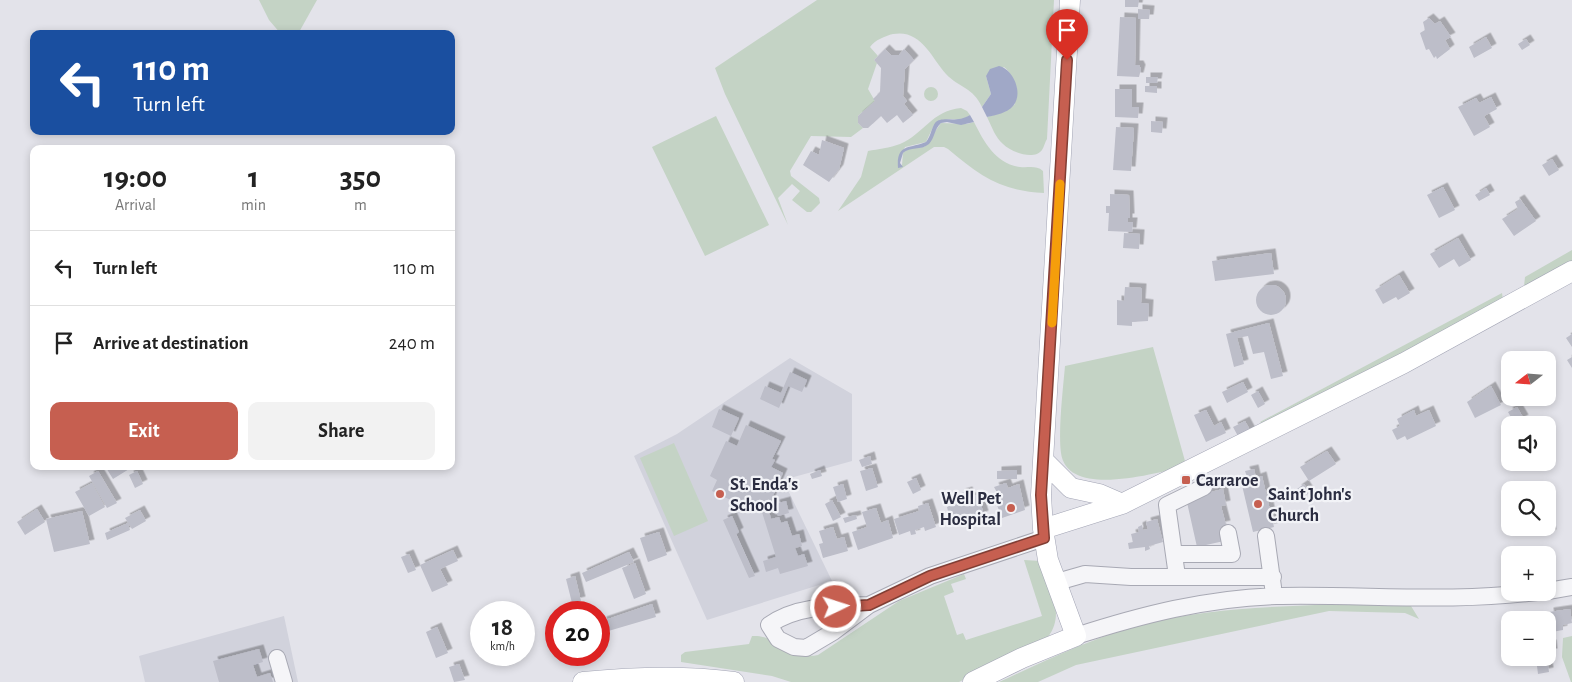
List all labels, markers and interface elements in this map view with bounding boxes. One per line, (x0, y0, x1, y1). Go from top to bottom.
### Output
pin (1046, 9, 1088, 60)
icon: arrive (1053, 16, 1081, 44)
icon: left (50, 50, 115, 115)
text: 110 m (133, 52, 210, 87)
text: Turn left (133, 93, 205, 115)
text: 19:00 (104, 163, 167, 193)
text: 1 (248, 163, 259, 193)
text: 350 (340, 163, 381, 193)
text: Arrival (115, 197, 156, 213)
text: min (241, 197, 266, 213)
text: m (354, 197, 367, 213)
icon: left (50, 254, 78, 282)
text: Turn left (93, 259, 157, 278)
text: 110 m (394, 259, 435, 278)
icon: arrive (50, 329, 78, 357)
text: Arrive at destination (93, 334, 249, 353)
text: 240 m (389, 334, 435, 353)
north arrow (1501, 351, 1556, 406)
map controls (1501, 351, 1556, 666)
button: Exit (50, 402, 238, 460)
button: Share (248, 402, 435, 460)
button: sound (1501, 416, 1556, 471)
place label: Carraroe (1196, 472, 1258, 490)
marker: Carraroe (1180, 474, 1192, 486)
place label: St. Enda's School (730, 476, 798, 515)
button: search (1501, 481, 1556, 536)
place label: Saint John's Church (1268, 486, 1352, 525)
marker: St. Enda's School (714, 488, 726, 500)
place label: Well Pet Hospital (940, 490, 1001, 529)
marker: Saint John's Church (1252, 498, 1264, 510)
marker: Well Pet Hospital (1005, 502, 1017, 514)
button: + (1501, 546, 1556, 601)
position arrow (809, 580, 861, 632)
speed limit sign: 20 (545, 601, 610, 666)
button: − (1501, 611, 1556, 666)
text: 18 (492, 615, 513, 640)
text: km/h (490, 640, 515, 652)

